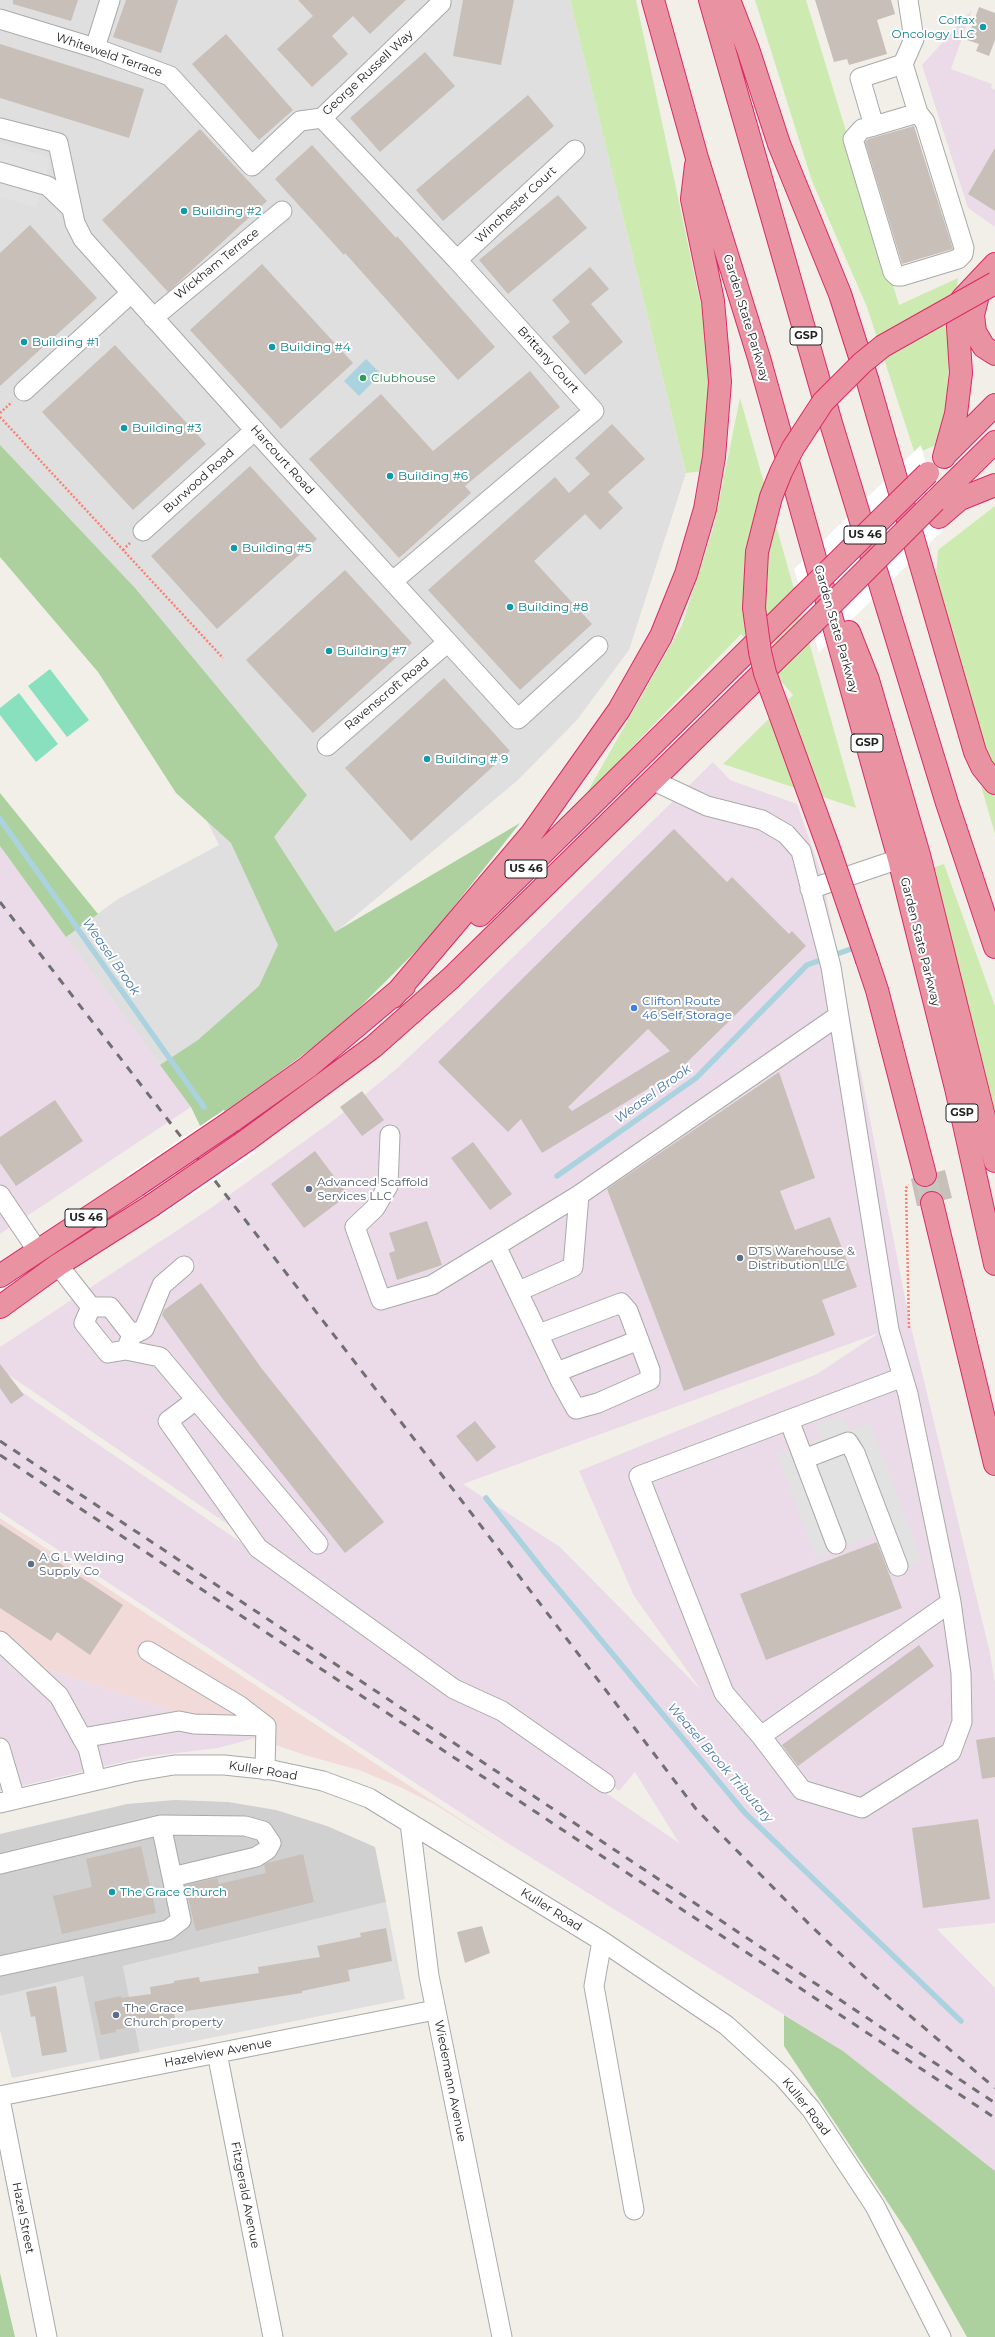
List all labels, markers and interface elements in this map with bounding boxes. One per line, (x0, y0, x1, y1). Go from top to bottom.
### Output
place label: Colfax Oncology LLC (892, 13, 975, 41)
marker: Colfax Oncology LLC (978, 22, 988, 32)
street label: George Russell Way (320, 27, 416, 119)
street label: Whiteweld Terrace (54, 30, 164, 80)
street label: Winchester Court (472, 164, 560, 246)
place label: Building #2 (192, 204, 262, 218)
marker: Building #2 (179, 206, 189, 216)
street label: Wickham Terrace (172, 225, 262, 303)
street label: Garden State Parkway (720, 253, 772, 383)
street label: Brittany Court (514, 324, 582, 396)
road number: GSP (790, 327, 822, 345)
place label: Building #1 (32, 335, 99, 349)
marker: Building #1 (19, 337, 29, 347)
place label: Building #4 (280, 340, 351, 354)
marker: Building #4 (267, 342, 277, 352)
place label: Clubhouse (371, 371, 436, 385)
marker: Clubhouse (358, 373, 368, 383)
place label: Building #3 (132, 421, 202, 435)
street label: Harcourt Road (247, 422, 317, 498)
marker: Building #3 (119, 423, 129, 433)
street label: Burwood Road (161, 445, 237, 517)
place label: Building #6 (398, 469, 468, 483)
marker: Building #6 (385, 471, 395, 481)
road number: US 46 (844, 526, 886, 544)
place label: Building #5 (242, 541, 312, 555)
marker: Building #5 (229, 543, 239, 553)
street label: Garden State Parkway (811, 563, 861, 695)
place label: Building #8 (518, 600, 588, 614)
marker: Building #8 (505, 602, 515, 612)
place label: Building #7 (337, 644, 407, 658)
marker: Building #7 (324, 646, 334, 656)
street label: Ravenscroft Road (342, 655, 432, 733)
road number: GSP (851, 734, 883, 752)
place label: Building # 9 (435, 752, 508, 766)
marker: Building # 9 (422, 754, 432, 764)
road number: US 46 (505, 860, 547, 878)
street label: Garden State Parkway (897, 876, 943, 1008)
water label: Weasel Brook (79, 916, 143, 998)
place label: Clifton Route 46 Self Storage (642, 994, 732, 1022)
marker: Clifton Route 46 Self Storage (629, 1003, 639, 1013)
water label: Weasel Brook (612, 1061, 694, 1127)
road number: GSP (946, 1104, 978, 1122)
place label: Advanced Scaffold Services LLC (317, 1175, 428, 1203)
marker: Advanced Scaffold Services LLC (304, 1184, 314, 1194)
road number: US 46 (65, 1209, 107, 1227)
place label: DTS Warehouse & Distribution LLC (748, 1244, 855, 1272)
marker: DTS Warehouse & Distribution LLC (735, 1253, 745, 1263)
place label: A G L Welding Supply Co (39, 1550, 124, 1578)
marker: A G L Welding Supply Co (26, 1559, 36, 1569)
water label: Weasel Brook Tributary (664, 1700, 776, 1826)
street label: Kuller Road (228, 1758, 298, 1784)
place label: The Grace Church (120, 1885, 227, 1899)
street label: Kuller Road (518, 1886, 584, 1934)
marker: The Grace Church (107, 1887, 117, 1897)
place label: The Grace Church property (124, 2001, 223, 2029)
marker: The Grace Church property (111, 2010, 121, 2020)
street label: Wiedemann Avenue (431, 2019, 469, 2143)
street label: Hazelview Avenue (163, 2036, 273, 2070)
street label: Kuller Road (779, 2075, 833, 2139)
street label: Fitzgerald Avenue (228, 2140, 262, 2250)
street label: Hazel Street (9, 2181, 37, 2255)

